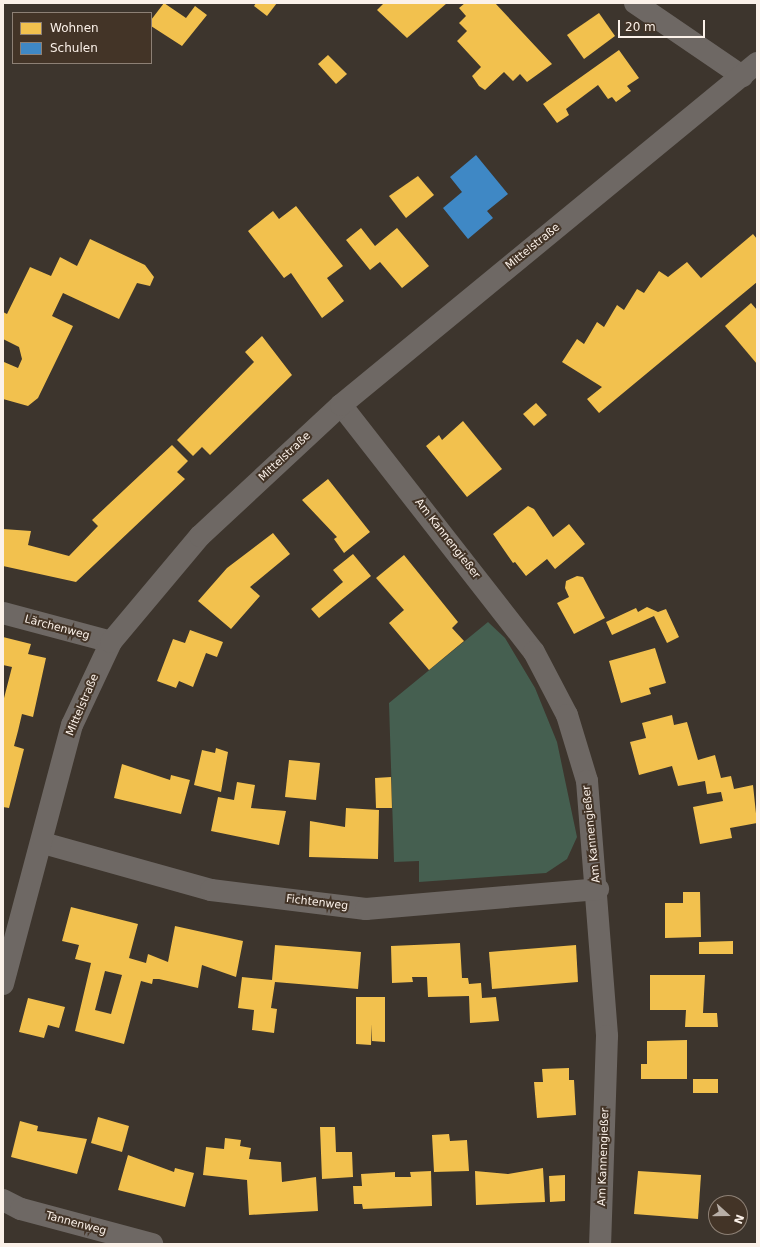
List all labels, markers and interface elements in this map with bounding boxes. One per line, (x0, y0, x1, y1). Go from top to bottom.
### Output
legend (12, 12, 152, 64)
scale bar (620, 12, 707, 38)
text: 20 m (625, 20, 656, 34)
text: Wohnen (50, 21, 99, 35)
text: Schulen (50, 41, 98, 55)
street label: Mittelstraße (503, 221, 563, 273)
street label: Mittelstraße (256, 430, 314, 484)
street label: Am Kannengießer (412, 496, 482, 582)
street label: Lärchenweg (23, 613, 91, 643)
street label: Mittelstraße (64, 672, 102, 738)
street label: Am Kannengießer (580, 784, 604, 884)
street label: Fichtenweg (285, 893, 349, 913)
street label: Am Kannengießer (596, 1108, 612, 1206)
north arrow (708, 1195, 748, 1235)
street label: Tannenweg (44, 1210, 108, 1238)
text: N (731, 1212, 746, 1226)

